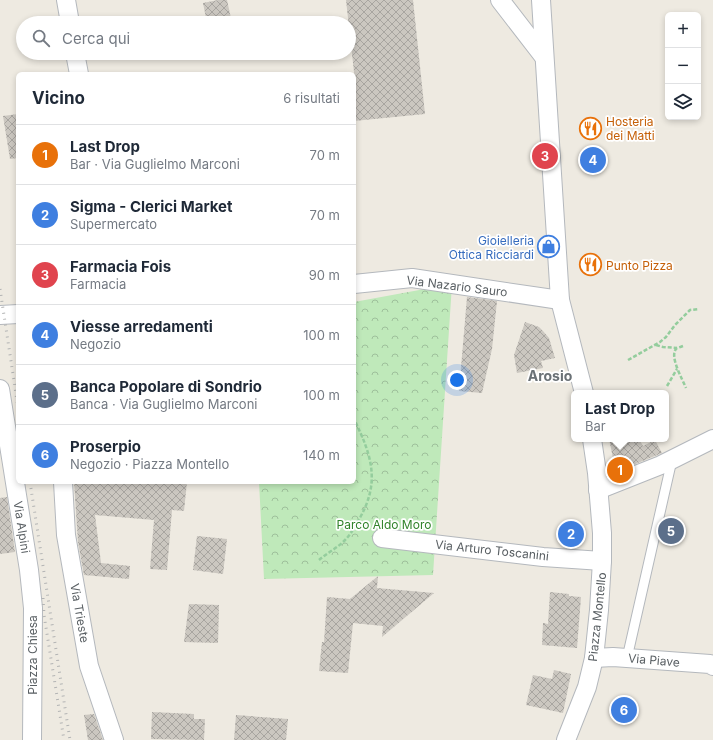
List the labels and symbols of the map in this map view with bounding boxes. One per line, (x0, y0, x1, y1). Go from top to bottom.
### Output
place label: Hosteria dei Matti (606, 114, 655, 143)
restaurant icon: Hosteria dei Matti (578, 115, 604, 141)
pin: 3 (532, 141, 558, 171)
pin: 4 (580, 145, 606, 175)
place label: Gioielleria Ottica Ricciardi (449, 233, 534, 262)
shop icon: Gioielleria Ottica Ricciardi (536, 234, 562, 260)
restaurant icon: Punto Pizza (578, 252, 604, 278)
place label: Punto Pizza (606, 258, 673, 273)
street label: Via Nazario Sauro (406, 272, 508, 300)
district label: Arosio (528, 367, 573, 384)
your location (447, 370, 467, 390)
pin: 1 (607, 455, 633, 485)
street label: Via Alpini (10, 500, 34, 554)
pin: 5 (658, 516, 684, 546)
park label: Parco Aldo Moro (337, 517, 431, 532)
pin: 2 (558, 519, 584, 549)
street label: Via Arturo Toscanini (434, 537, 550, 563)
street label: Piazza Montello (585, 572, 609, 662)
street label: Via Trieste (67, 582, 93, 644)
street label: Piazza Chiesa (25, 615, 40, 695)
street label: Via Piave (627, 650, 681, 670)
pin: 6 (611, 695, 637, 725)

